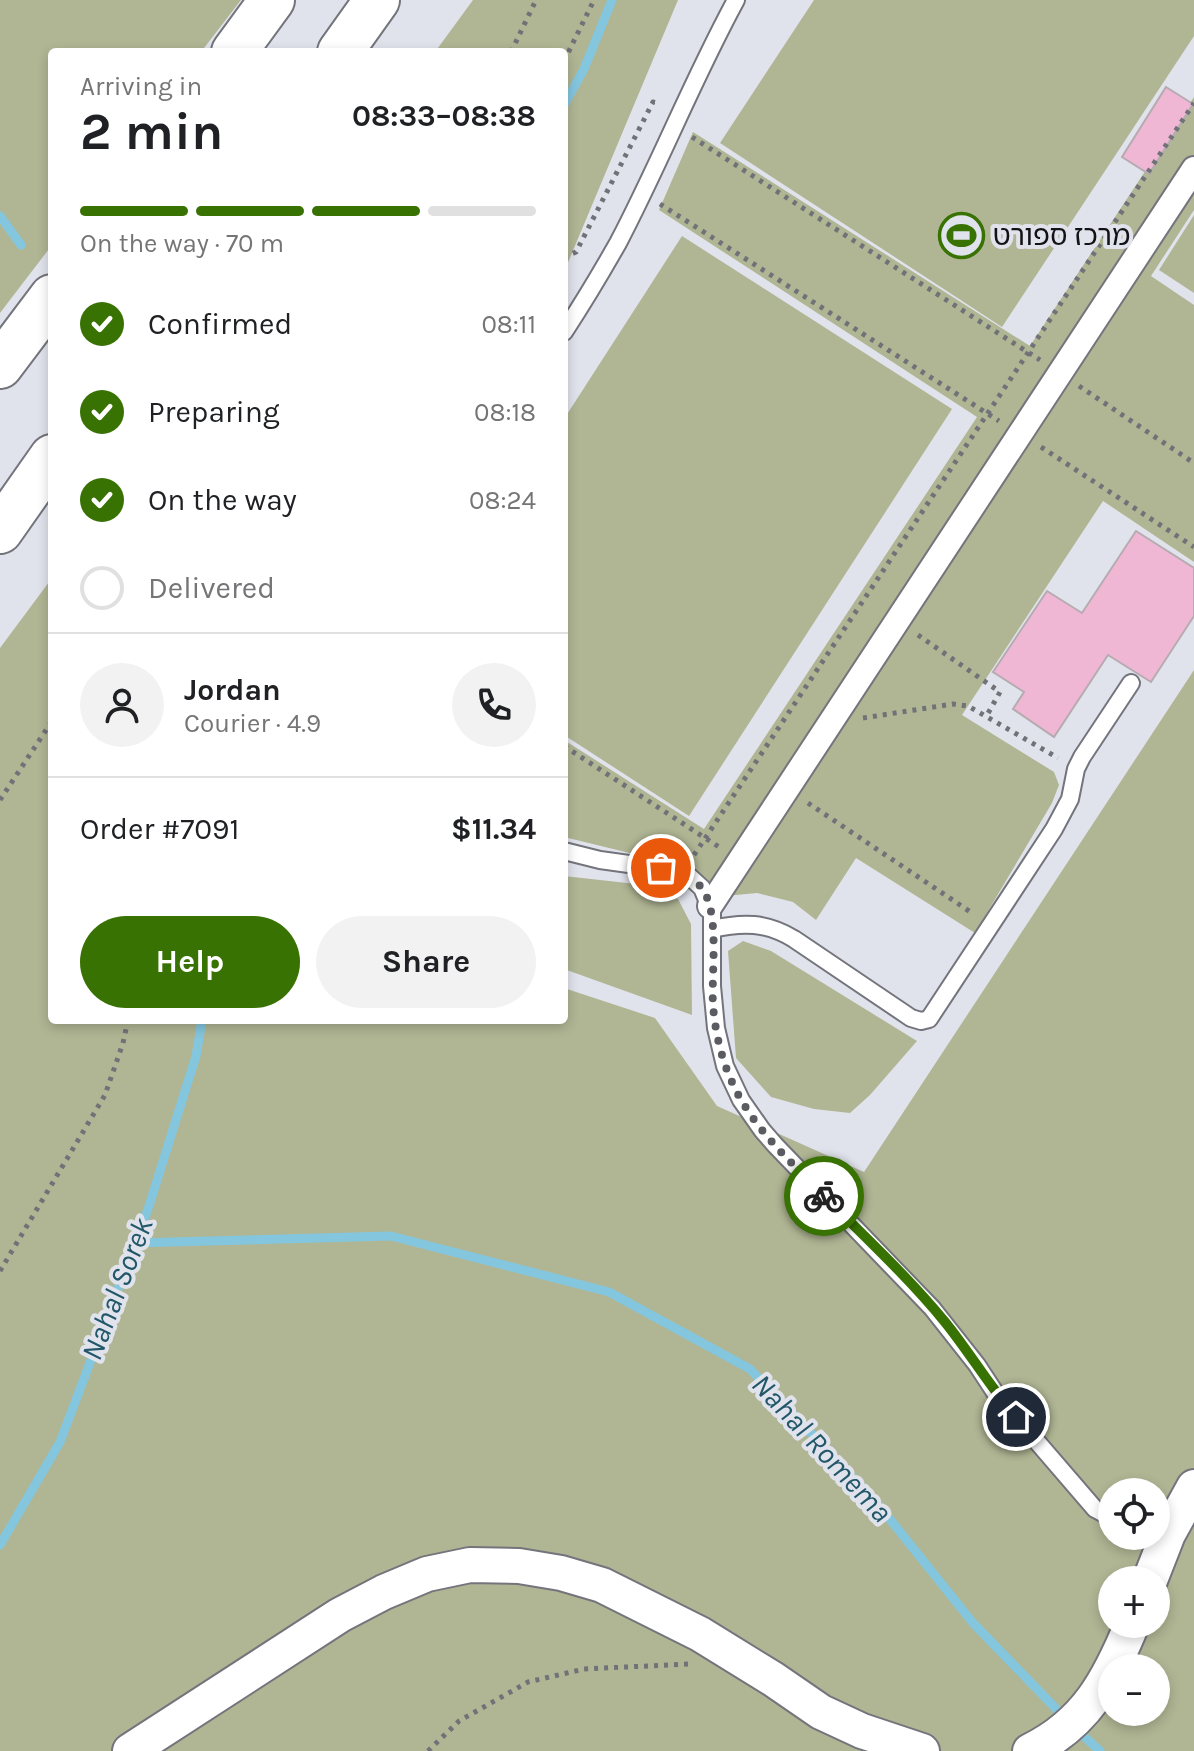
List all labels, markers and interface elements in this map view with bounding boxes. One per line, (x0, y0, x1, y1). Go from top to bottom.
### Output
text: Arriving in (80, 71, 202, 102)
text: 08:33–08:38 (352, 98, 536, 134)
text: 2 min (80, 101, 223, 162)
sports icon: מרכז ספורט (938, 211, 986, 259)
place label: מרכז ספורט (993, 219, 1130, 252)
text: On the way · 70 m (80, 228, 284, 259)
icon: check (80, 302, 124, 346)
text: Confirmed (148, 306, 292, 342)
text: 08:11 (481, 309, 536, 340)
icon: check (80, 390, 124, 434)
text: Preparing (148, 394, 280, 430)
text: 08:18 (474, 397, 536, 428)
icon: check (80, 478, 124, 522)
text: On the way (148, 482, 297, 518)
text: 08:24 (469, 485, 536, 516)
text: Delivered (148, 570, 275, 606)
button: person (80, 663, 164, 747)
button: phone (452, 663, 536, 747)
text: Jordan (184, 672, 281, 708)
text: Courier · 4.9 (184, 708, 321, 739)
text: Order #7091 (80, 811, 239, 847)
text: $11.34 (451, 811, 536, 847)
pin (627, 834, 695, 902)
icon: bag (639, 846, 683, 890)
button: Help (80, 916, 300, 1008)
button: Share (316, 916, 536, 1008)
courier (784, 1156, 864, 1236)
icon: bike (802, 1174, 846, 1218)
water label: Nahal Sorek (73, 1212, 161, 1365)
water label: Nahal Romema (744, 1366, 900, 1530)
pin (982, 1383, 1050, 1451)
icon: home (994, 1395, 1038, 1439)
map controls (1098, 1478, 1170, 1726)
button: locate (1098, 1478, 1170, 1550)
button: + (1098, 1566, 1170, 1638)
button: − (1098, 1654, 1170, 1726)

